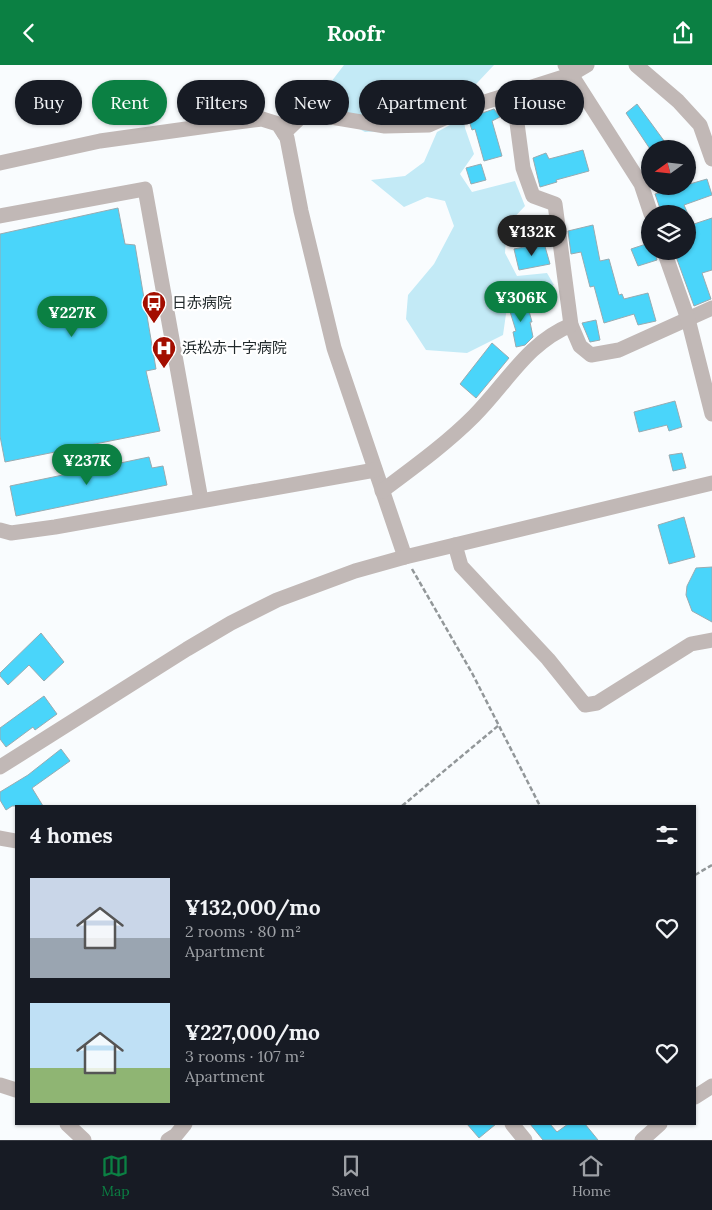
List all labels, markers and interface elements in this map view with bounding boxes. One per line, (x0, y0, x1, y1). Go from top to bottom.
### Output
icon: back (15, 19, 43, 47)
text: Roofr (327, 19, 385, 47)
icon: share (669, 19, 697, 47)
chip: Buy (15, 80, 82, 125)
chip: Rent (92, 80, 167, 125)
chip: Filters (177, 80, 265, 125)
chip: New (275, 80, 349, 125)
chip: Apartment (359, 80, 485, 125)
chip: House (495, 80, 584, 125)
north arrow (641, 140, 696, 195)
map controls (641, 140, 696, 260)
button: layers (641, 205, 696, 260)
pin: ¥132K (497, 215, 567, 257)
text: ¥132K (509, 221, 555, 241)
pin: ¥306K (486, 281, 556, 323)
text: ¥306K (495, 287, 547, 307)
bus stop icon: 日赤病院 (141, 290, 167, 324)
place label: 日赤病院 (172, 293, 232, 312)
pin: ¥227K (37, 295, 107, 338)
text: ¥227K (48, 302, 96, 322)
hospital icon: 浜松赤十字病院 (151, 335, 177, 369)
place label: 浜松赤十字病院 (182, 338, 287, 357)
pin: ¥237K (52, 443, 122, 486)
text: ¥237K (63, 450, 111, 470)
icon: filters (653, 821, 681, 849)
text: 4 homes (30, 822, 113, 849)
text: ¥132,000/mo (185, 894, 321, 921)
icon: home (70, 898, 130, 958)
icon: heart (653, 914, 681, 942)
text: 2 rooms · 80 m² (185, 921, 301, 941)
text: Apartment (185, 941, 265, 961)
text: ¥227,000/mo (185, 1019, 320, 1046)
icon: home (70, 1023, 130, 1083)
icon: heart (653, 1039, 681, 1067)
text: 3 rooms · 107 m² (185, 1046, 305, 1066)
text: Apartment (185, 1066, 265, 1086)
tab: Map (101, 1152, 130, 1200)
tab: Saved (332, 1152, 370, 1200)
tab: Home (572, 1152, 611, 1200)

